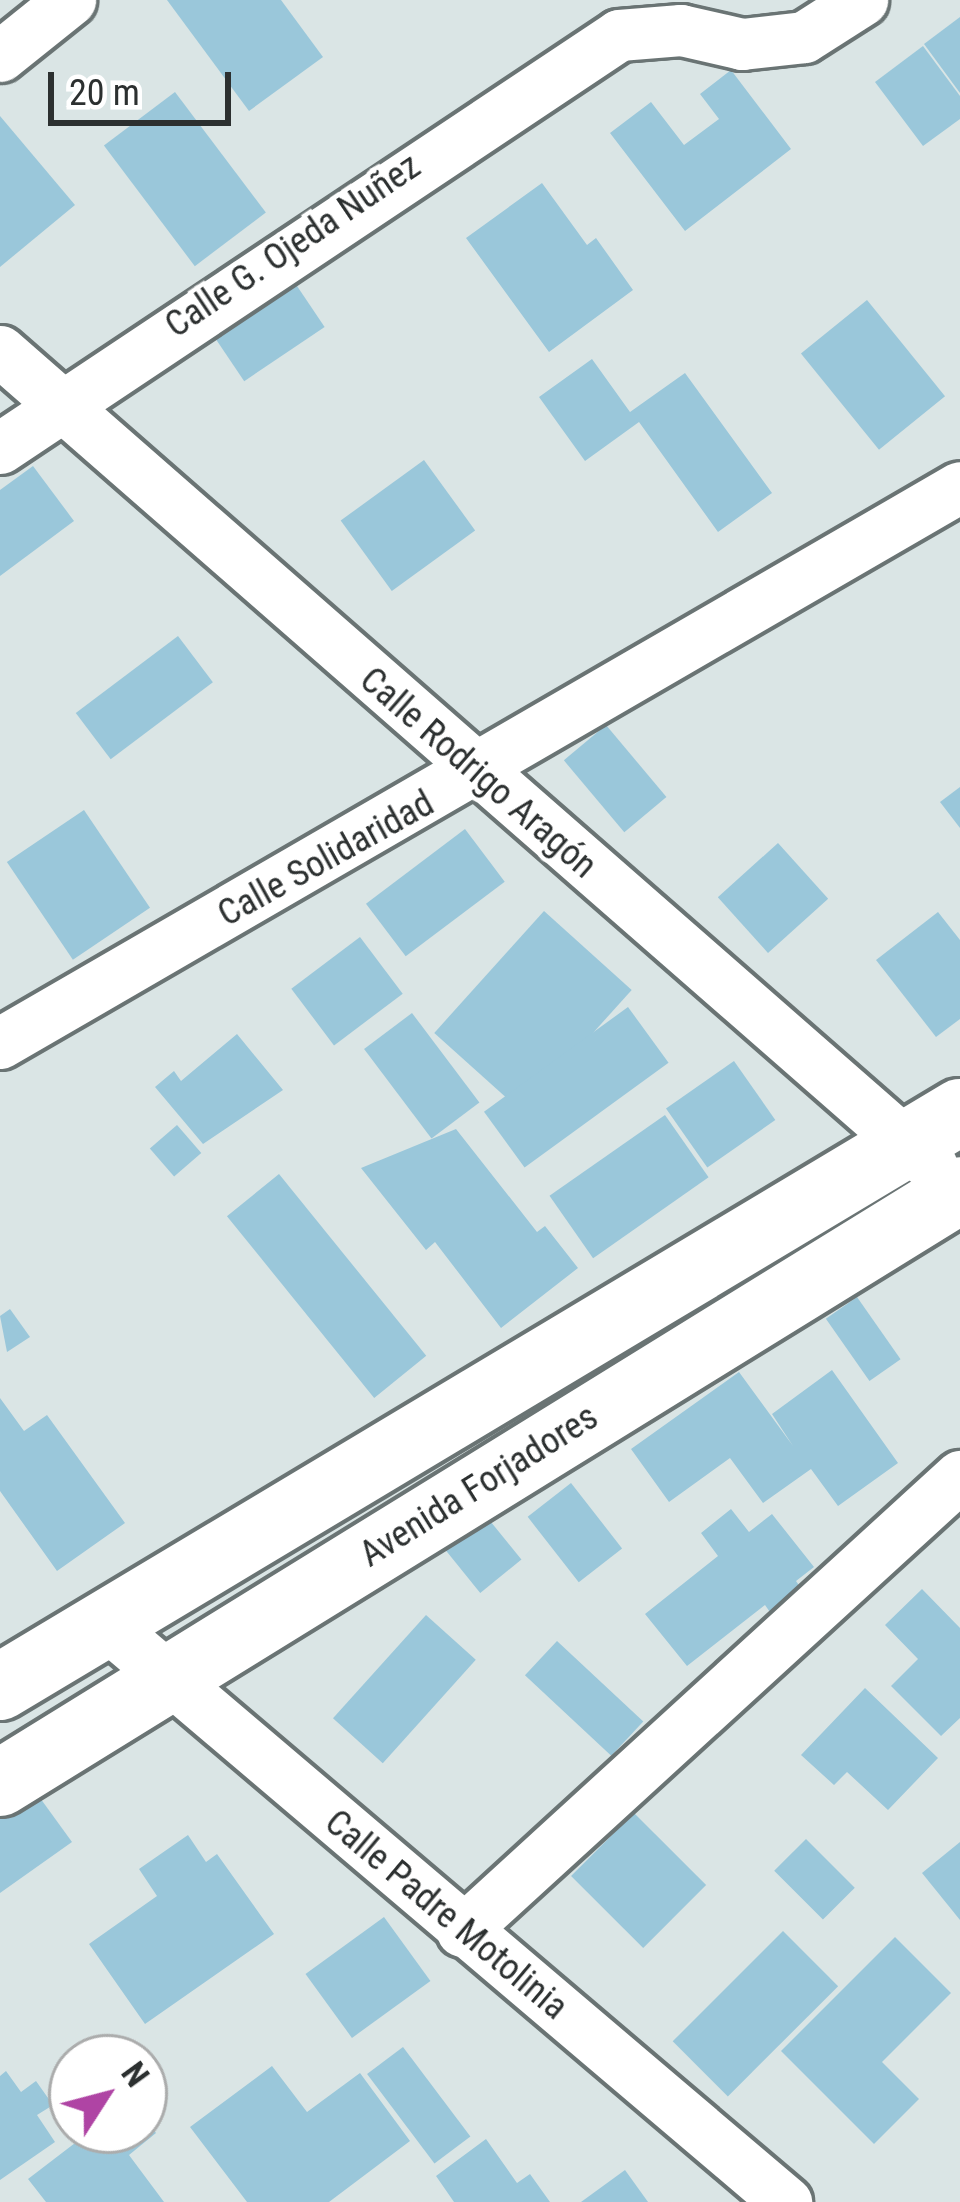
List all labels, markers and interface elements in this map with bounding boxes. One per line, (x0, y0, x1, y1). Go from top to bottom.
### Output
scale bar (54, 48, 237, 122)
text: 20 m (69, 72, 140, 114)
street label: Calle G. Ojeda Nuñez (157, 145, 429, 347)
street label: Calle Rodrigo Aragón (351, 659, 605, 887)
street label: Calle Solidaridad (211, 782, 441, 936)
street label: Avenida Forjadores (352, 1396, 606, 1576)
street label: Calle Padre Motolinia (316, 1801, 576, 2029)
north arrow (48, 2034, 168, 2154)
text: N (113, 2055, 157, 2094)

